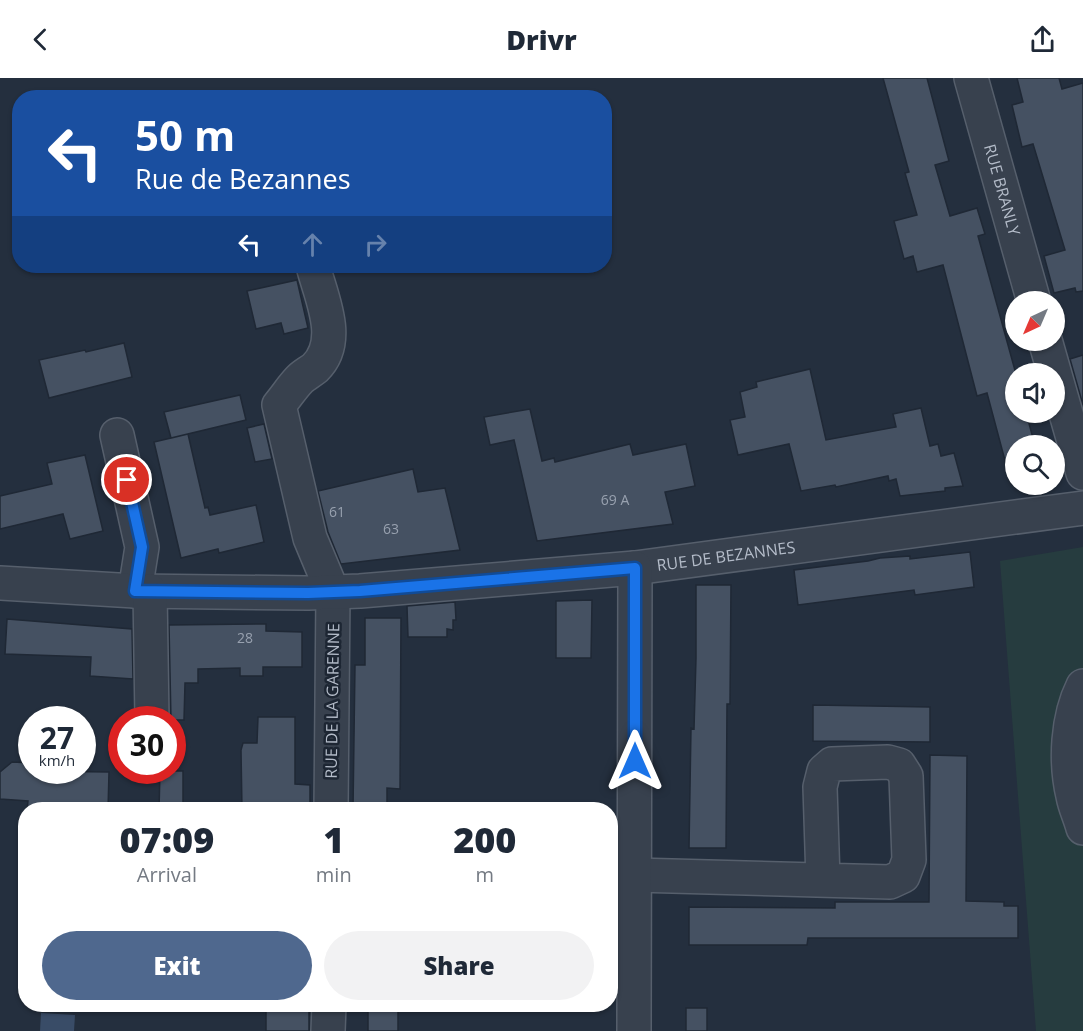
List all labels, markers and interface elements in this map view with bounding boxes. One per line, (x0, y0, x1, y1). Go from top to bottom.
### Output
text: Drivr (506, 21, 577, 58)
icon: back (24, 23, 57, 56)
icon: share (1026, 23, 1059, 56)
text: 50 m (135, 106, 235, 163)
icon: left (36, 114, 114, 192)
street label: RUE BRANLY (979, 141, 1026, 238)
text: Rue de Bezannes (135, 160, 351, 197)
icon: left (233, 228, 266, 261)
icon: ahead (296, 228, 329, 261)
icon: right (359, 228, 392, 261)
north arrow (1005, 291, 1065, 351)
map controls (1005, 291, 1065, 495)
button: sound (1005, 363, 1065, 423)
button: search (1005, 435, 1065, 495)
pin (101, 454, 152, 505)
icon: arrive (110, 463, 143, 496)
house number: 69 A (601, 490, 629, 509)
house number: 61 (329, 502, 345, 521)
house number: 63 (383, 519, 399, 538)
street label: RUE DE BEZANNES (655, 536, 797, 576)
street label: RUE DE LA GARENNE (320, 623, 344, 779)
house number: 28 (237, 628, 253, 647)
speed limit sign: 30 (108, 706, 186, 784)
text: 27 (40, 717, 74, 758)
position arrow (603, 729, 667, 793)
text: km/h (39, 750, 75, 770)
text: 07:09 (120, 815, 214, 864)
text: 1 (323, 815, 344, 864)
text: 200 (453, 815, 516, 864)
text: Arrival (137, 861, 197, 888)
text: min (316, 861, 352, 888)
text: m (476, 861, 494, 888)
button: Exit (42, 931, 312, 1000)
button: Share (324, 931, 594, 1000)

